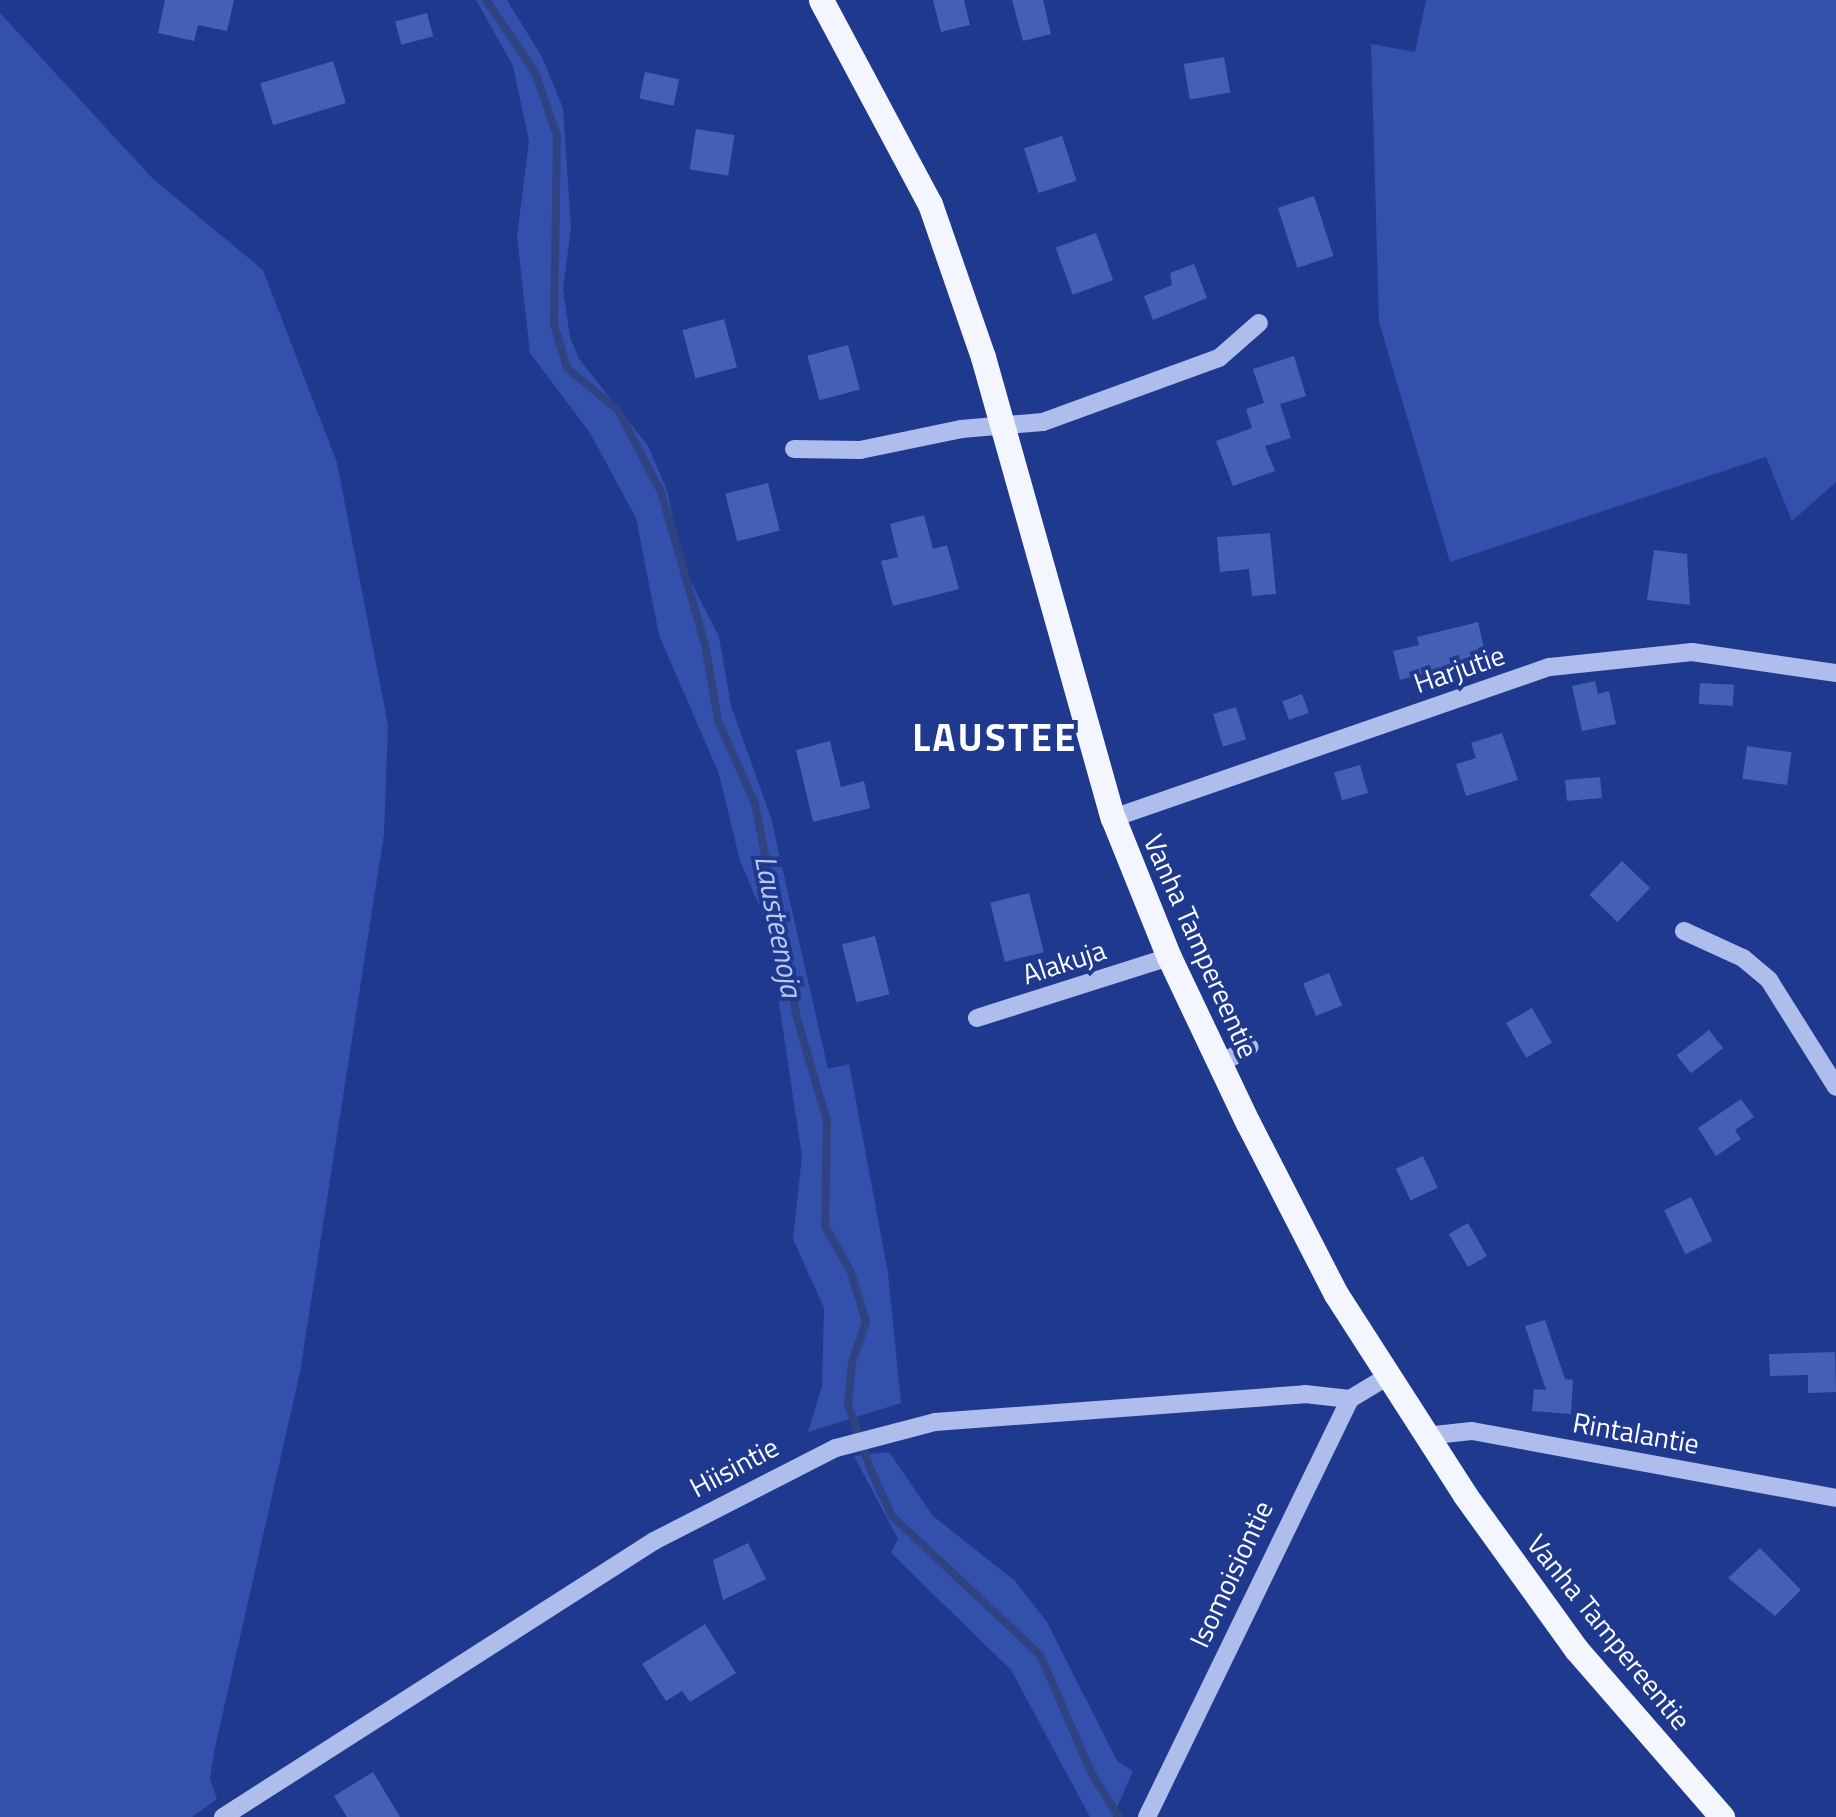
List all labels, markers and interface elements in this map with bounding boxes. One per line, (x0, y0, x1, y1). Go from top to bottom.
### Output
street label: Harjutie (1409, 638, 1509, 700)
district label: LAUSTEE (912, 715, 1078, 761)
street label: Vanha Tampereentie (1137, 829, 1265, 1063)
water label: Lausteenoja (748, 852, 810, 1000)
street label: Alakuja (1018, 933, 1110, 991)
street label: Rintalantie (1570, 1405, 1702, 1461)
street label: Hiisintie (684, 1430, 784, 1504)
street label: Isomoisiontie (1182, 1495, 1280, 1653)
street label: Vanha Tampereentie (1520, 1528, 1698, 1736)

